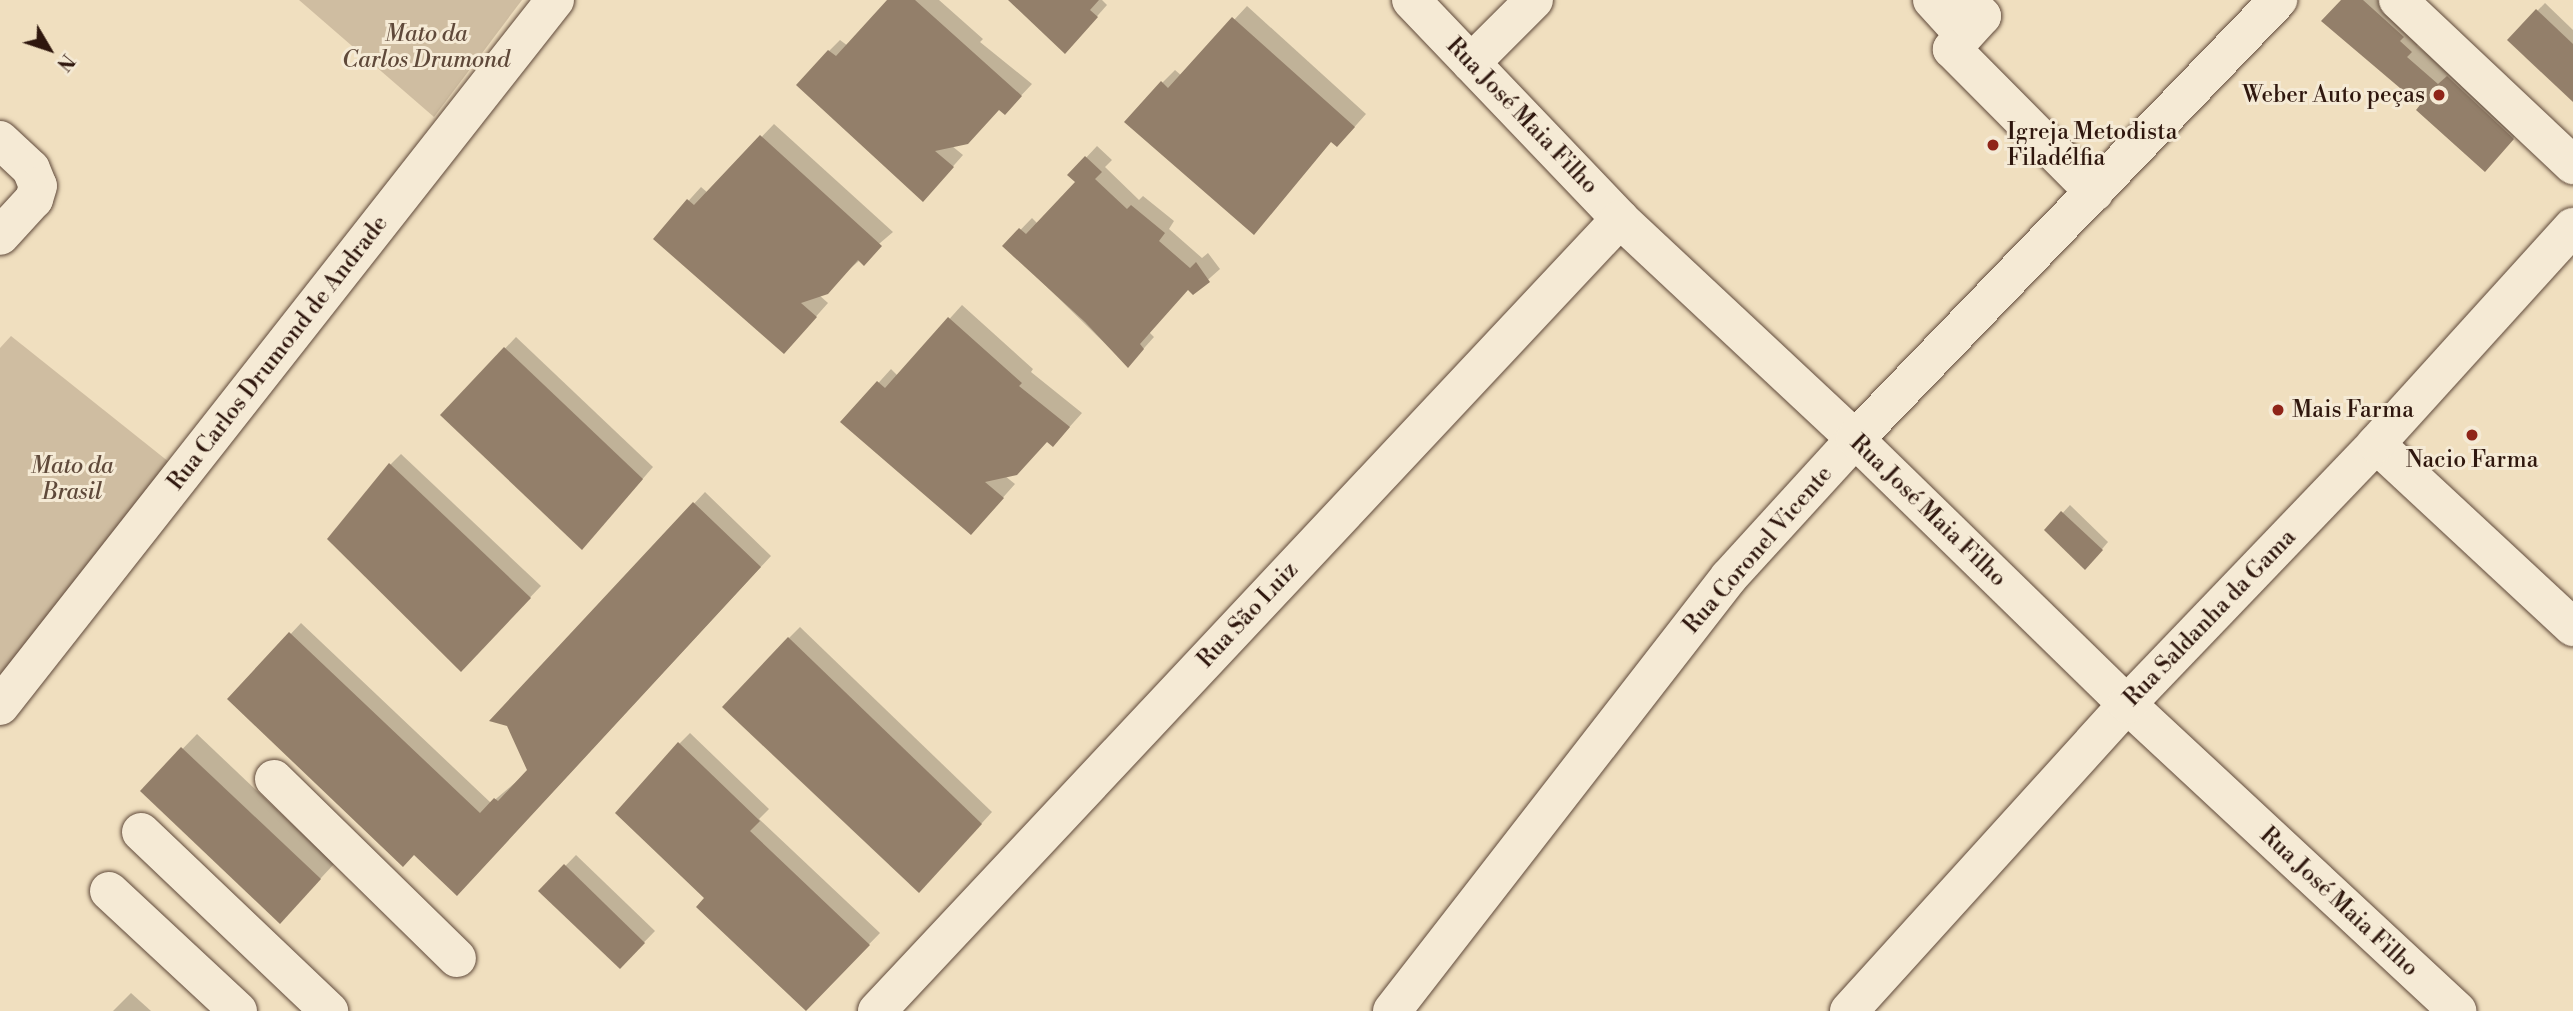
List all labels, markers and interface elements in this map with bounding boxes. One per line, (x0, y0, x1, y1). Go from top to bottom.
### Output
north arrow (14, 14, 84, 84)
park label: Mato da Carlos Drumond (342, 20, 510, 74)
street label: Rua José Maia Filho (1440, 32, 1604, 200)
text: N (51, 49, 79, 76)
place label: Weber Auto peças (2242, 81, 2425, 109)
marker: Weber Auto peças (2431, 87, 2447, 103)
place label: Igreja Metodista Filadélfia (2007, 118, 2177, 172)
marker: Igreja Metodista Filadélfia (1985, 137, 2001, 153)
street label: Rua Carlos Drumond de Andrade (162, 210, 394, 496)
place label: Mais Farma (2292, 396, 2414, 424)
marker: Mais Farma (2270, 402, 2286, 418)
marker: Nacio Farma (2464, 427, 2480, 443)
street label: Rua José Maia Filho (1844, 429, 2012, 593)
place label: Nacio Farma (2406, 446, 2538, 474)
park label: Mato da Brasil (31, 452, 113, 506)
street label: Rua Coronel Vicente (1678, 461, 1838, 639)
street label: Rua Saldanha da Gama (2118, 524, 2302, 712)
street label: Rua São Luiz (1192, 556, 1304, 674)
street label: Rua José Maia Filho (2254, 822, 2424, 982)

